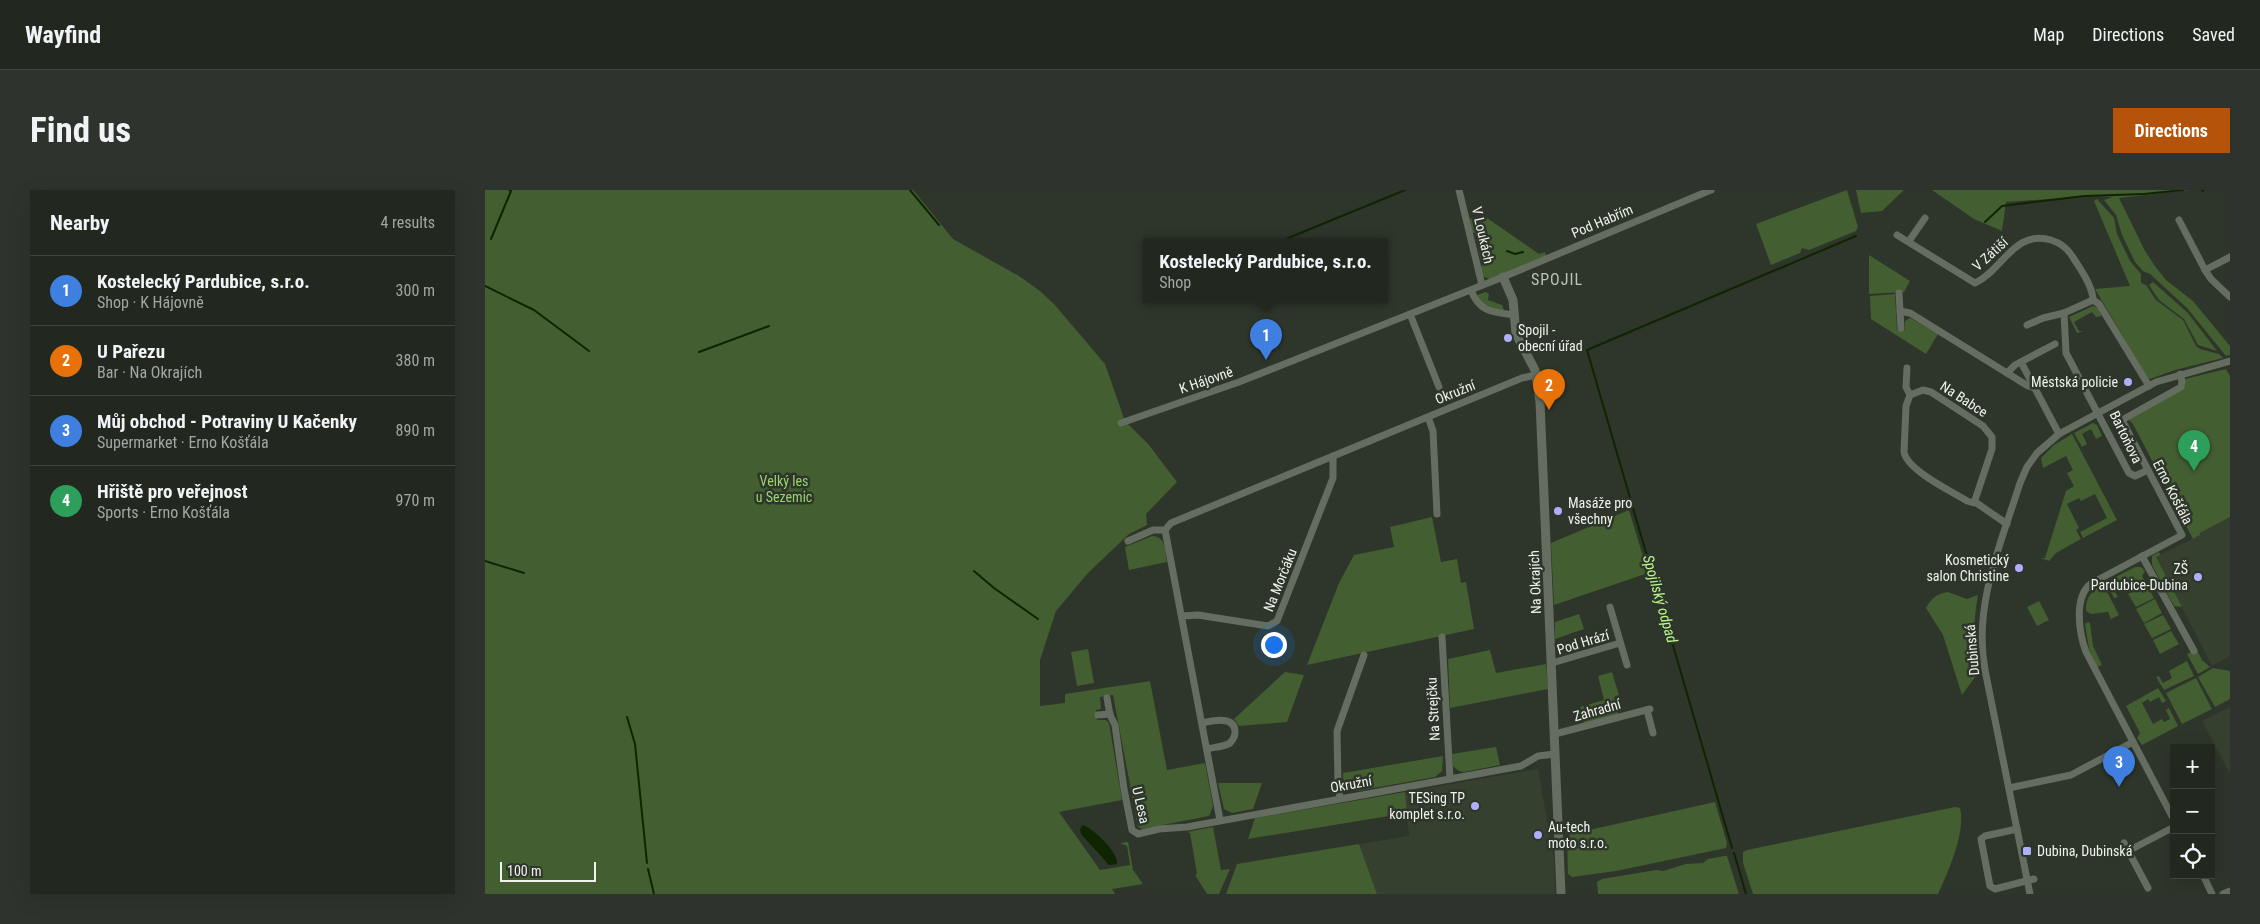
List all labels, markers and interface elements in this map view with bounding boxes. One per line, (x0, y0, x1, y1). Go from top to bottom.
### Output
text: Wayfind (25, 21, 101, 49)
text: Map (2033, 24, 2064, 45)
text: Directions (2092, 24, 2164, 45)
text: Saved (2192, 24, 2235, 45)
button: Directions (2113, 108, 2230, 153)
text: Find us (30, 110, 131, 151)
street label: Pod Habřím (1569, 201, 1635, 241)
street label: V Loukách (1469, 205, 1497, 265)
text: Nearby (50, 211, 109, 235)
text: 4 results (380, 213, 435, 232)
street label: V Zátiší (1969, 233, 2012, 274)
popup (1143, 238, 1388, 303)
text: Kostelecký Pardubice, s.r.o. (1159, 250, 1372, 273)
text: Kostelecký Pardubice, s.r.o. (97, 270, 310, 293)
district label: SPOJIL (1531, 270, 1583, 289)
text: Shop (1159, 273, 1191, 292)
text: 1 (62, 281, 70, 300)
text: 300 m (396, 281, 435, 300)
text: Shop · K Hájovně (97, 293, 204, 312)
pin: 1 (1250, 319, 1282, 360)
place label: Spojil - obecní úřad (1518, 322, 1583, 354)
marker: Spojil - obecní úřad (1502, 332, 1514, 344)
text: U Pařezu (97, 340, 165, 363)
text: 2 (62, 351, 70, 370)
text: 380 m (396, 351, 435, 370)
text: Bar · Na Okrajích (97, 363, 202, 382)
street label: K Hájovně (1177, 363, 1235, 397)
pin: 2 (1533, 369, 1565, 410)
place label: Městská policie (2031, 374, 2118, 390)
street label: Okružní (1433, 376, 1478, 407)
marker: Městská policie (2122, 376, 2134, 388)
street label: Na Babce (1937, 378, 1991, 420)
street label: Bartoňova (2106, 408, 2146, 466)
text: Můj obchod - Potraviny U Kačenky (97, 410, 357, 433)
text: 3 (62, 421, 70, 440)
text: 890 m (396, 421, 435, 440)
pin: 4 (2178, 430, 2210, 471)
text: Supermarket · Erno Košťála (97, 433, 269, 452)
street label: Erno Košťála (2150, 457, 2196, 527)
park label: Velký les u Sezemic (756, 473, 812, 505)
text: Hřiště pro veřejnost (97, 480, 247, 503)
text: 4 (62, 491, 70, 510)
text: 970 m (396, 491, 435, 510)
place label: Masáže pro všechny (1568, 495, 1632, 527)
text: Sports · Erno Košťála (97, 503, 230, 522)
marker: Masáže pro všechny (1552, 505, 1564, 517)
street label: Na Morčáku (1260, 546, 1300, 614)
street label: Na Okrajích (1526, 550, 1544, 614)
place label: Kosmetický salon Christine (1926, 552, 2009, 584)
water label: Spojilský odpad (1639, 553, 1681, 646)
place label: ZŠ Pardubice-Dubina (2091, 560, 2188, 593)
marker: Kosmetický salon Christine (2013, 562, 2025, 574)
marker: ZŠ Pardubice-Dubina (2192, 571, 2204, 583)
street label: Dubinská (1962, 624, 1982, 676)
street label: Pod Hrází (1555, 626, 1612, 657)
your location (1261, 632, 1287, 658)
street label: Na Strejčku (1423, 677, 1443, 741)
street label: Zahradní (1571, 695, 1623, 724)
map controls (2170, 744, 2215, 879)
button: + (2170, 744, 2215, 789)
pin: 3 (2103, 746, 2135, 787)
street label: Okružní (1329, 772, 1374, 796)
street label: U Lesa (1129, 785, 1153, 825)
button: − (2170, 789, 2215, 834)
place label: TESing TP komplet s.r.o. (1389, 790, 1465, 822)
marker: TESing TP komplet s.r.o. (1469, 800, 1481, 812)
place label: Au-tech moto s.r.o. (1548, 819, 1608, 851)
marker: Au-tech moto s.r.o. (1532, 829, 1544, 841)
button: locate (2170, 834, 2215, 879)
place label: Dubina, Dubinská (2037, 843, 2132, 859)
marker: Dubina, Dubinská (2021, 845, 2033, 857)
scale bar (500, 859, 596, 882)
text: 100 m (507, 863, 542, 879)

